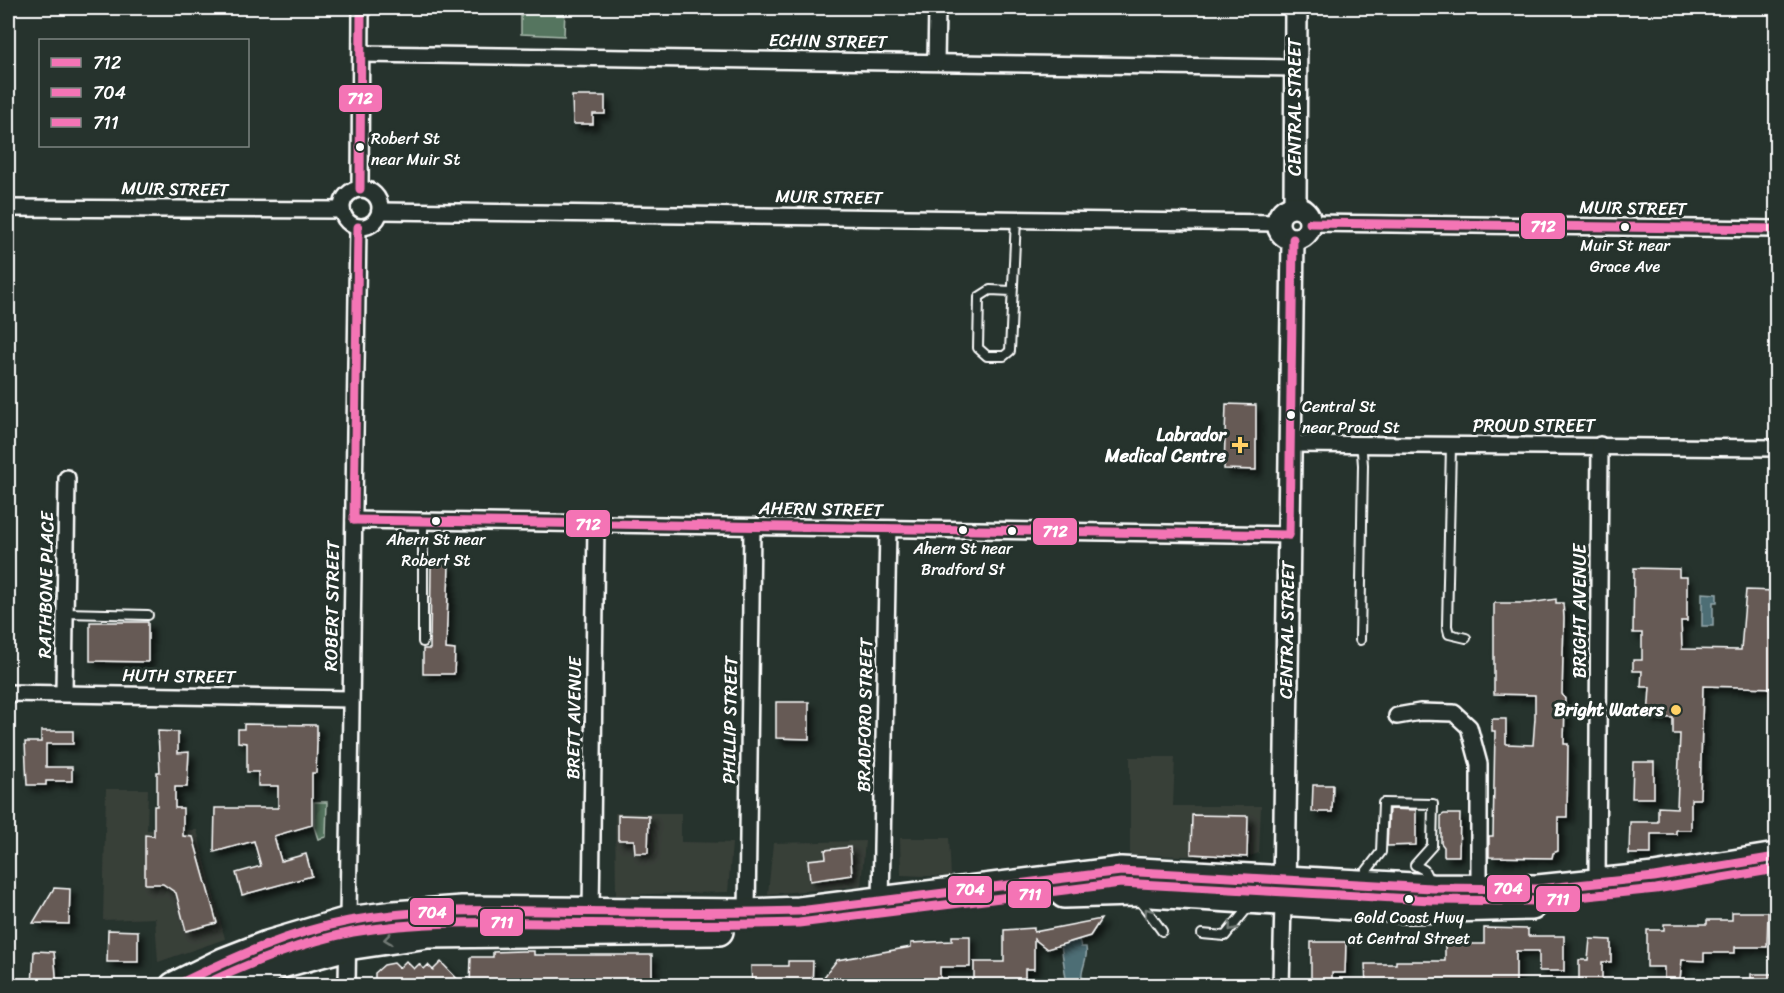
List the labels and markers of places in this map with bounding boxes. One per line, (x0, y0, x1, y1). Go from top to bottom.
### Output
place label: Robert St near Muir St (371, 124, 460, 174)
marker: Robert St near Muir St (354, 141, 366, 153)
marker: Muir St near Grace Ave (1619, 221, 1631, 233)
place label: Muir St near Grace Ave (1580, 231, 1671, 281)
place label: Central St near Proud St (1302, 392, 1400, 442)
marker: Central St near Proud St (1285, 409, 1297, 421)
place label: Labrador Medical Centre (1104, 419, 1228, 472)
marker: Labrador Medical Centre (1231, 436, 1249, 454)
marker: Ahern St near Robert St (430, 515, 442, 527)
marker: Ahern St near Bradford St (957, 524, 969, 536)
place label: Ahern St near Robert St (385, 525, 487, 575)
unlabelled marker (1006, 525, 1018, 537)
place label: Ahern St near Bradford St (912, 534, 1014, 584)
place label: Bright Waters (1554, 694, 1665, 726)
marker: Bright Waters (1669, 703, 1683, 717)
marker: Gold Coast Hwy at Central Street (1403, 893, 1415, 905)
place label: Gold Coast Hwy at Central Street (1348, 903, 1470, 953)

